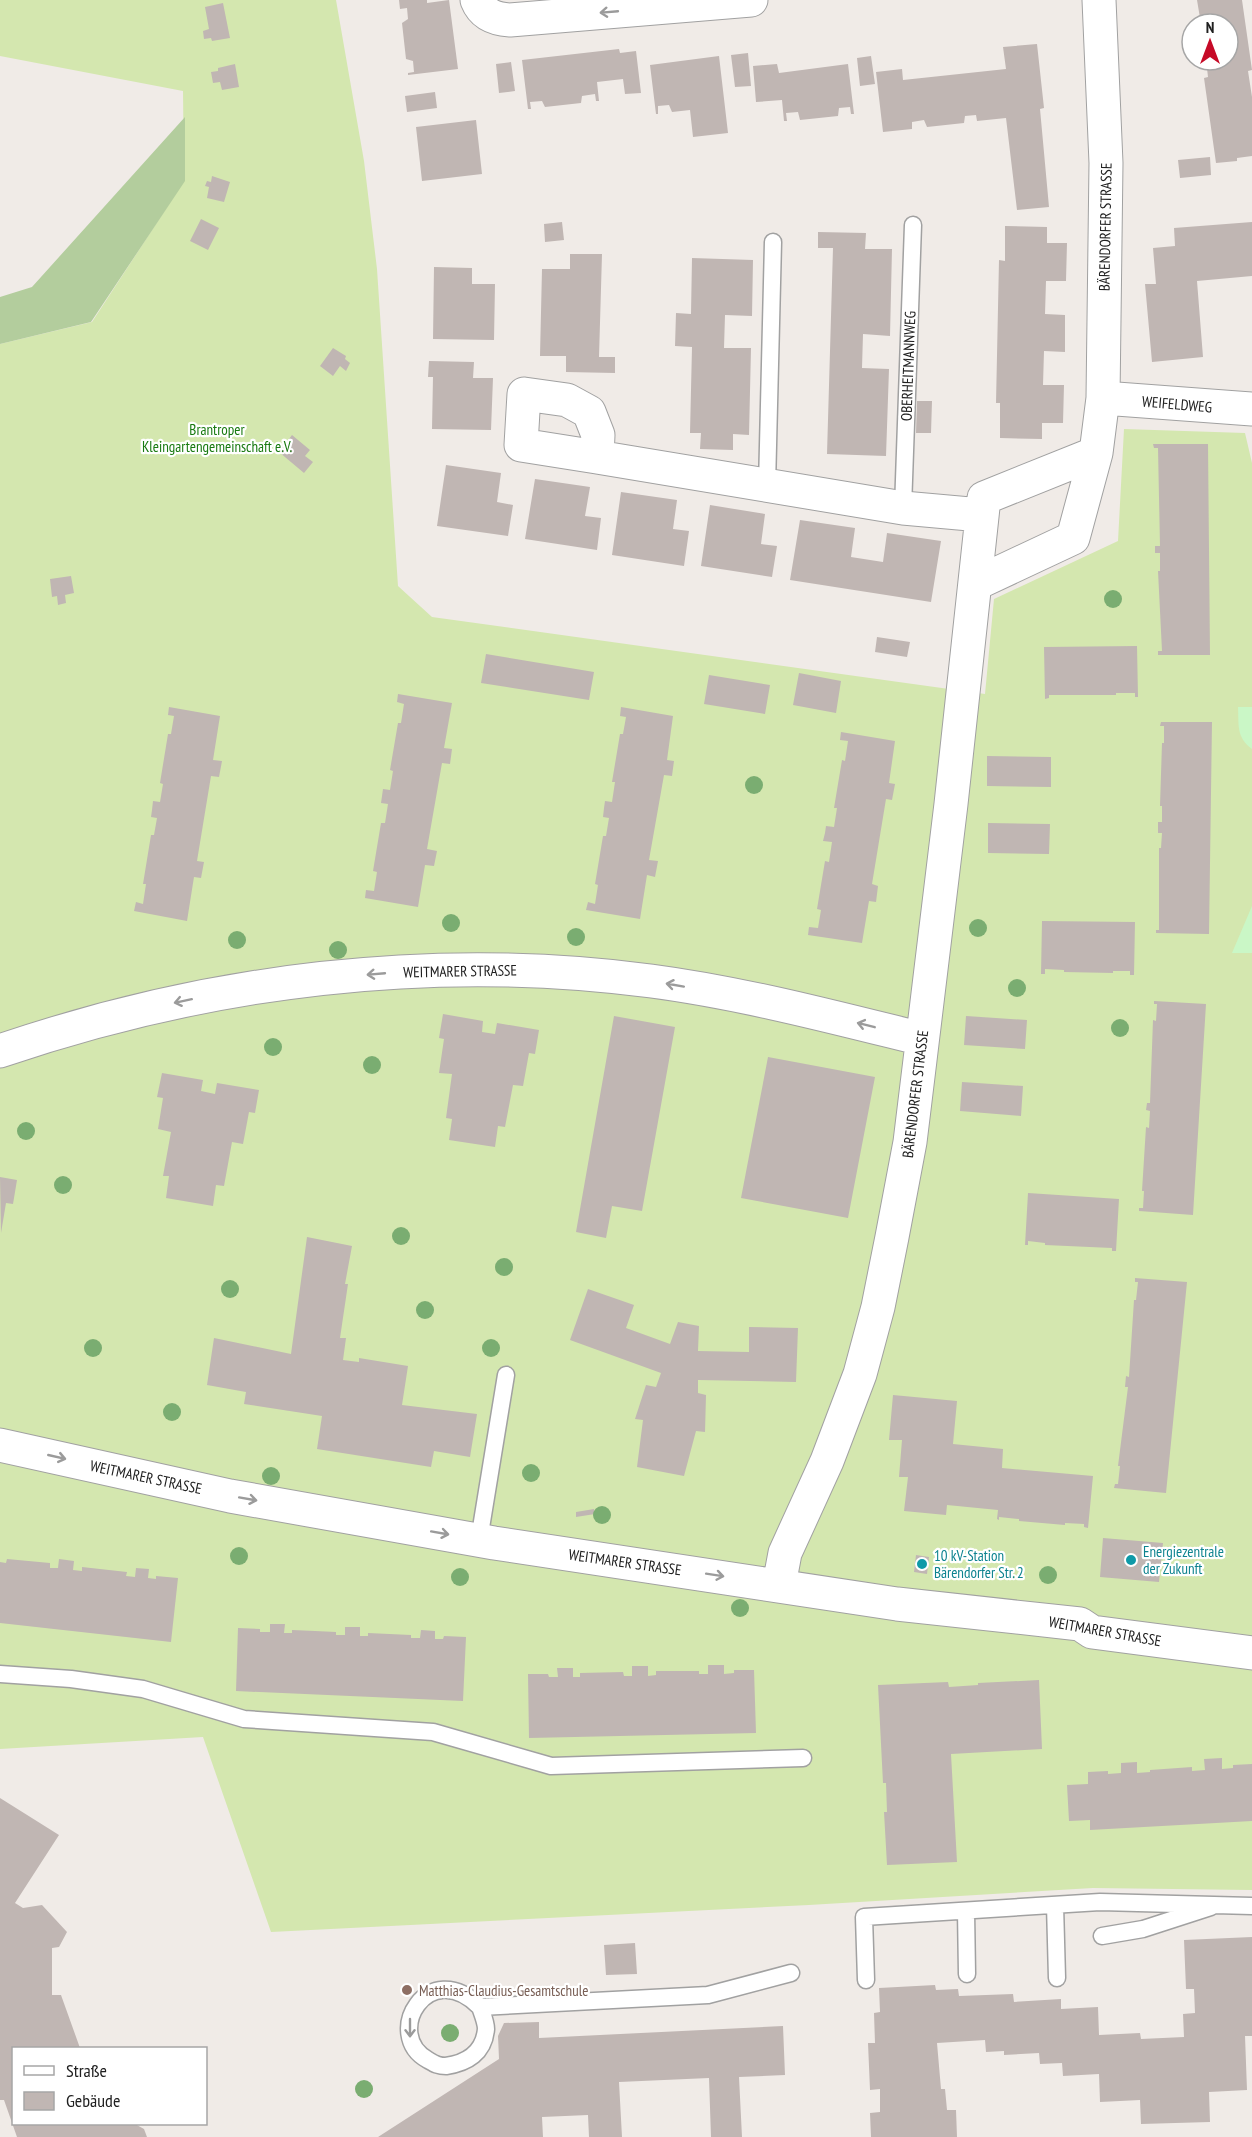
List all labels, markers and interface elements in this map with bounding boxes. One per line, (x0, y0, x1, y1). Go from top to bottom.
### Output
one-way arrow (600, 7, 620, 18)
north arrow (1180, 12, 1240, 72)
text: N (1206, 17, 1214, 37)
street label: BÄRENDORFER STRASSE (1094, 163, 1116, 291)
street label: OBERHEITMANNWEG (897, 311, 919, 421)
street label: WEIFELDWEG (1141, 391, 1213, 417)
park label: Brantroper Kleingartengemeinschaft e.V. (142, 420, 292, 456)
street label: WEITMARER STRASSE (403, 961, 517, 981)
one-way arrow (366, 969, 386, 980)
one-way arrow (666, 979, 685, 990)
one-way arrow (174, 995, 193, 1007)
one-way arrow (856, 1019, 875, 1031)
street label: BÄRENDORFER STRASSE (898, 1029, 932, 1159)
one-way arrow (47, 1452, 66, 1464)
street label: WEITMARER STRASSE (88, 1456, 204, 1498)
one-way arrow (237, 1494, 257, 1505)
one-way arrow (429, 1528, 449, 1539)
place label: Energiezentrale der Zukunft (1143, 1542, 1224, 1578)
street label: WEITMARER STRASSE (567, 1545, 683, 1579)
place label: 10 kV-Station Bärendorfer Str. 2 (934, 1546, 1024, 1582)
marker: Energiezentrale der Zukunft (1124, 1553, 1138, 1567)
marker: 10 kV-Station Bärendorfer Str. 2 (915, 1557, 929, 1571)
one-way arrow (705, 1570, 725, 1581)
street label: WEITMARER STRASSE (1047, 1612, 1163, 1650)
place label: Matthias-Claudius-Gesamtschule (419, 1981, 588, 2000)
marker: Matthias-Claudius-Gesamtschule (400, 1983, 414, 1997)
one-way arrow (404, 2018, 416, 2038)
legend (12, 2047, 207, 2125)
text: Straße (66, 2059, 107, 2082)
text: Gebäude (66, 2089, 120, 2112)

